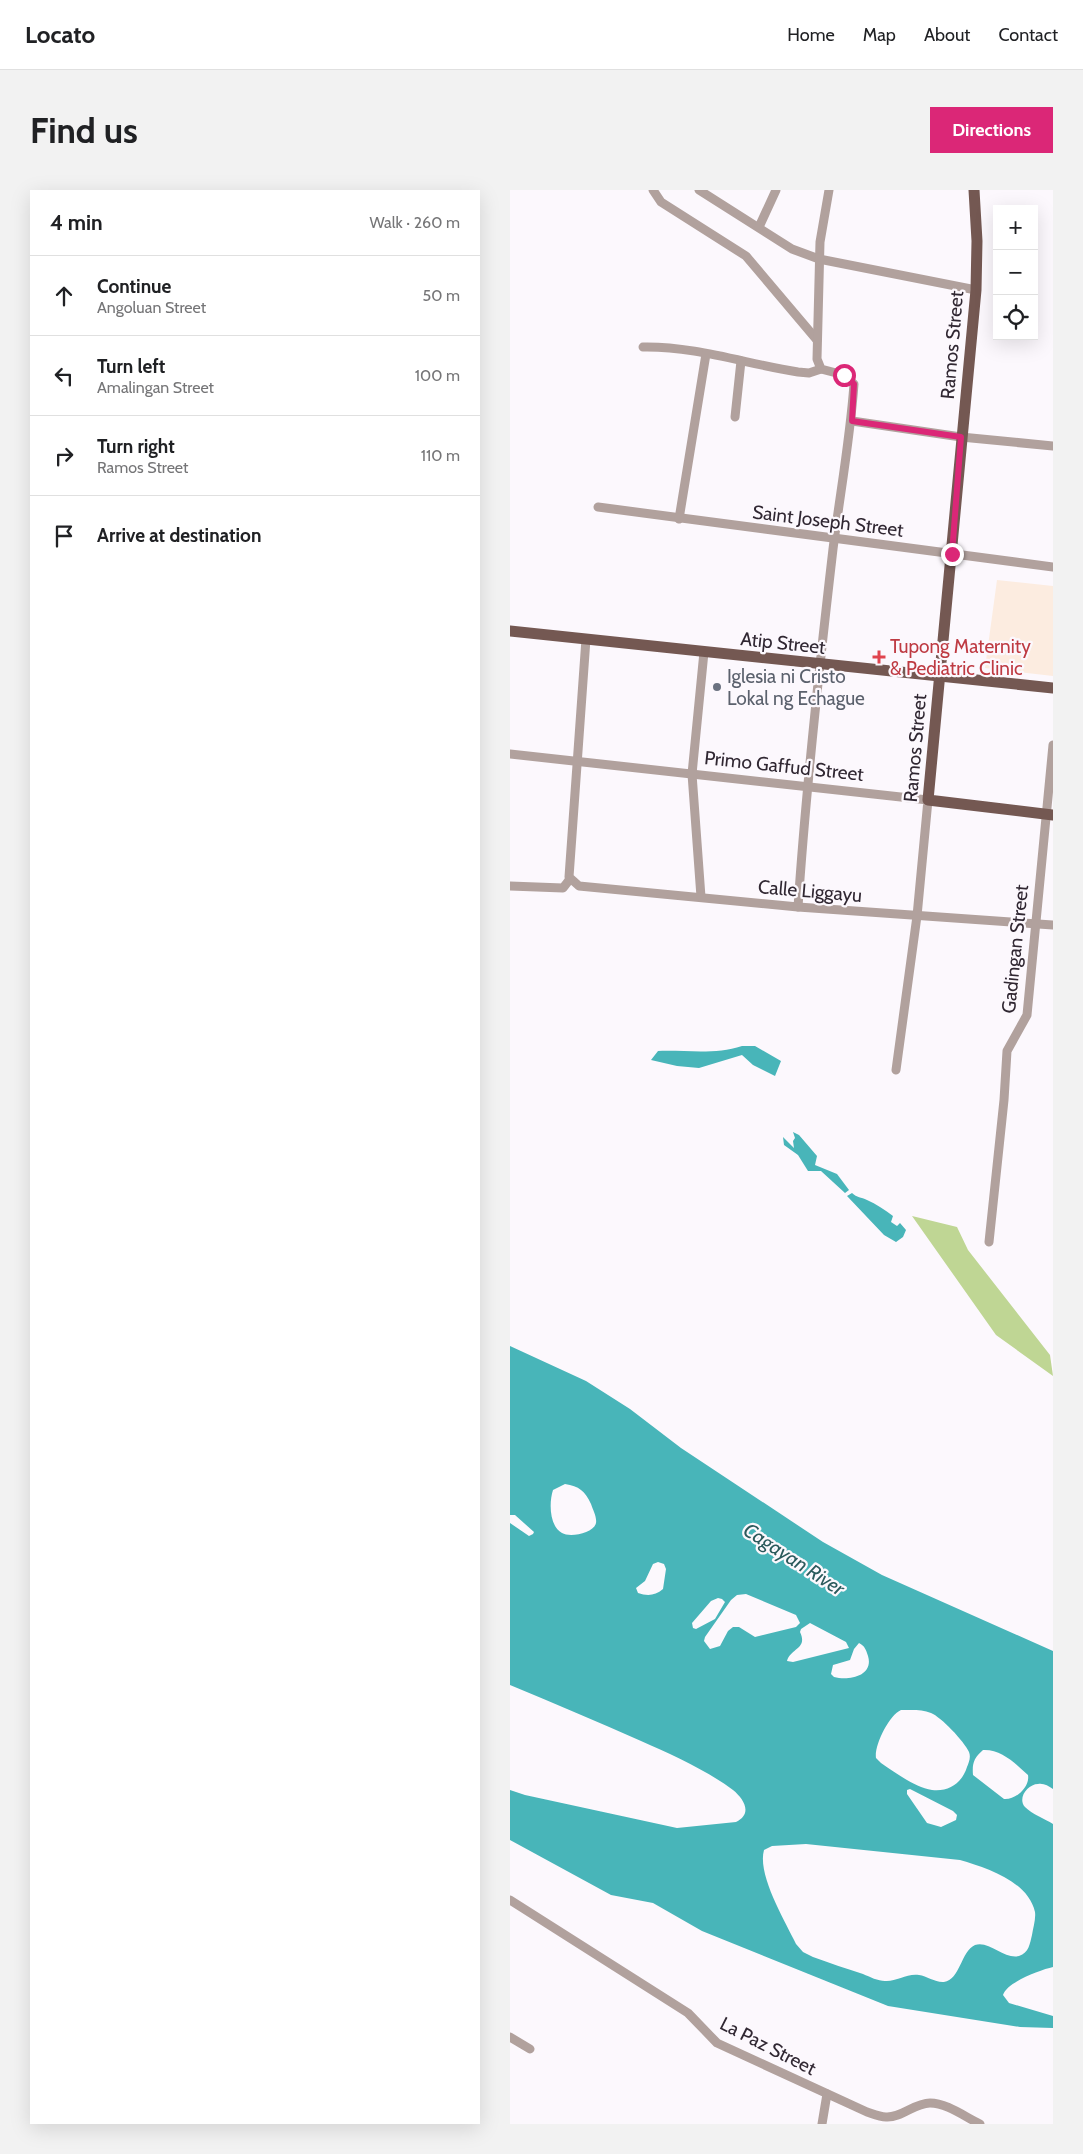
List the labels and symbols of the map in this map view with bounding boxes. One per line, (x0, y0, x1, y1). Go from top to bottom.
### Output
street label: Ramos Street (936, 289, 968, 400)
route start (833, 364, 856, 387)
street label: Saint Joseph Street (751, 500, 905, 542)
route end (941, 543, 964, 566)
street label: Atip Street (739, 627, 827, 659)
place label: Tupong Maternity & Pediatric Clinic (890, 635, 1031, 680)
marker: Tupong Maternity & Pediatric Clinic (872, 650, 886, 664)
place label: Iglesia ni Cristo Lokal ng Echague (727, 665, 865, 710)
marker: Iglesia ni Cristo Lokal ng Echague (711, 681, 723, 693)
street label: Ramos Street (899, 692, 931, 803)
street label: Primo Gaffud Street (703, 746, 865, 786)
street label: Calle Liggayu (757, 875, 863, 907)
street label: Gadingan Street (997, 883, 1033, 1015)
water label: Cagayan River (739, 1517, 850, 1601)
street label: La Paz Street (716, 2012, 820, 2080)

